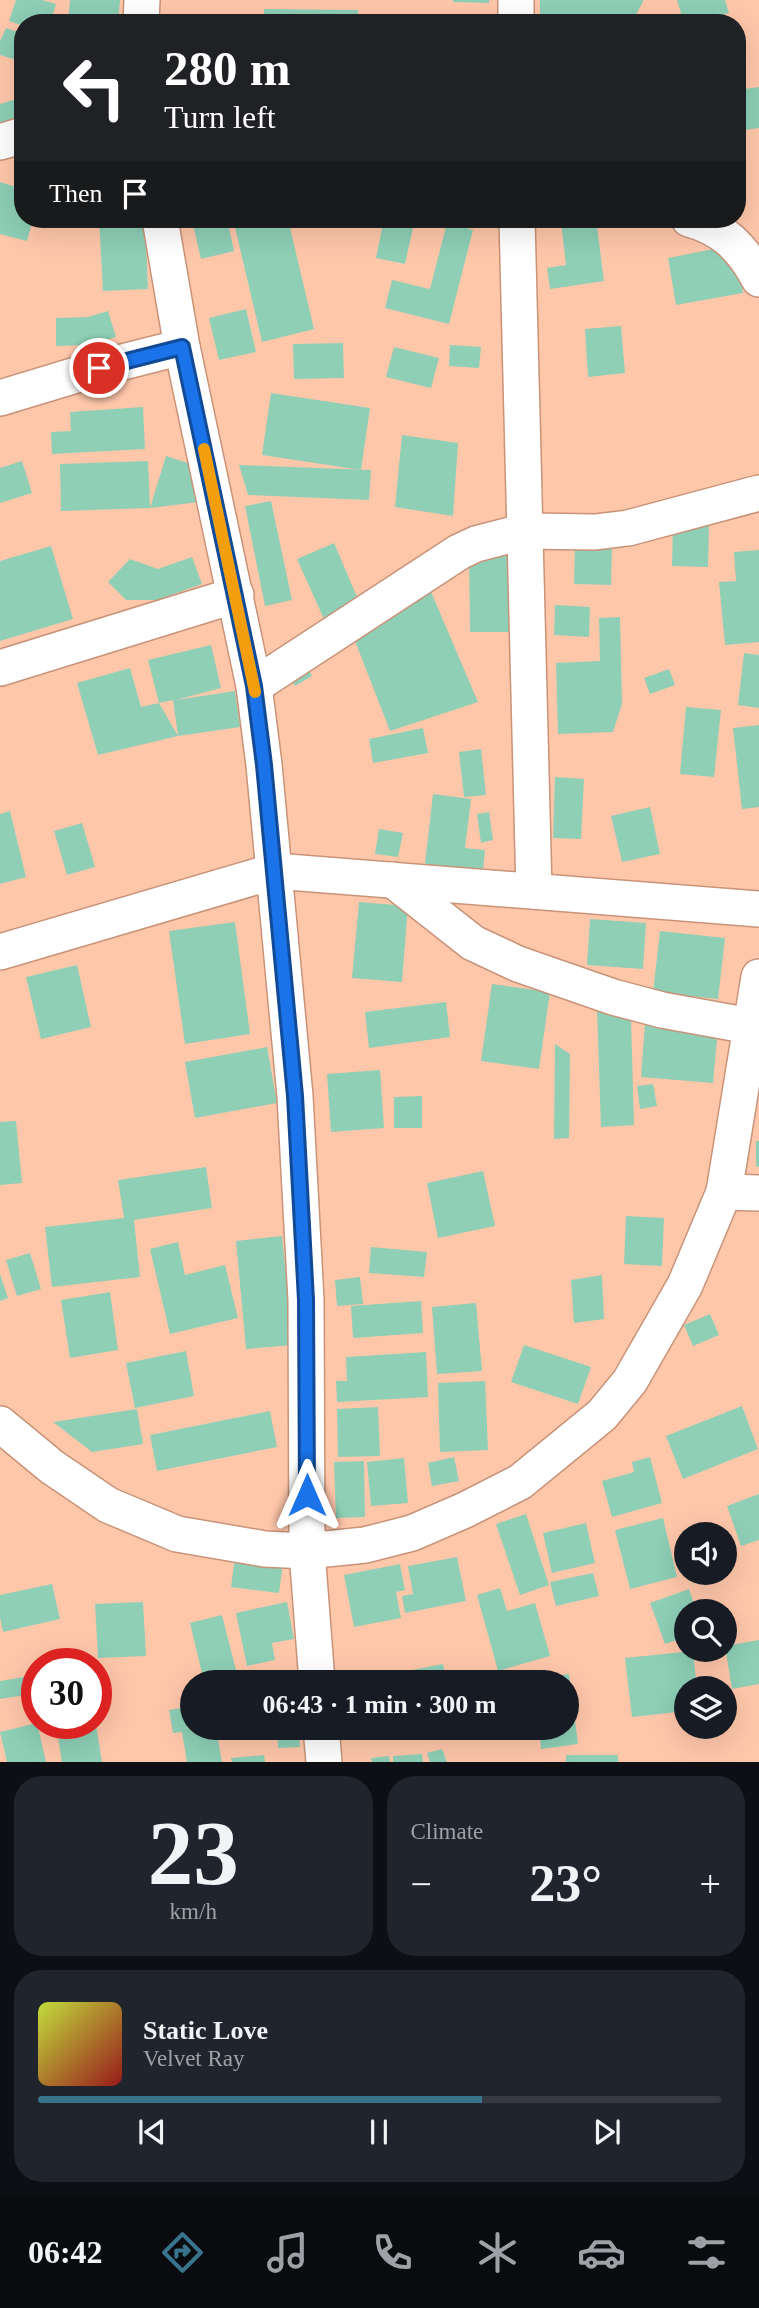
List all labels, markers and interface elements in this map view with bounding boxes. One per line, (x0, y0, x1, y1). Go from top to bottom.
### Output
text: 280 m (164, 41, 291, 96)
icon: left (49, 42, 140, 133)
text: Turn left (164, 99, 276, 135)
icon: arrive (116, 175, 154, 213)
text: Then (49, 179, 102, 208)
pin (69, 338, 129, 398)
icon: arrive (80, 349, 118, 387)
position arrow (270, 1458, 344, 1532)
map controls (674, 1522, 737, 1739)
button: sound (674, 1522, 737, 1585)
button: search (674, 1599, 737, 1662)
speed limit sign: 30 (21, 1648, 112, 1739)
button: layers (674, 1676, 737, 1739)
text: 06:43 · 1 min · 300 m (263, 1690, 497, 1719)
text: 23 (148, 1803, 239, 1904)
text: Climate (411, 1819, 483, 1844)
text: 23° (529, 1855, 602, 1912)
text: − (411, 1863, 432, 1905)
text: + (700, 1863, 721, 1905)
text: km/h (170, 1899, 217, 1924)
text: Static Love (143, 2016, 268, 2045)
text: Velvet Ray (143, 2046, 245, 2071)
icon: previous (133, 2113, 171, 2151)
icon: pause (360, 2113, 398, 2151)
icon: next (588, 2113, 626, 2151)
icon: directions (158, 2228, 207, 2277)
icon: music (263, 2228, 312, 2277)
icon: phone (368, 2228, 417, 2277)
icon: climate (473, 2228, 522, 2277)
icon: car (577, 2228, 626, 2277)
icon: filters (682, 2228, 731, 2277)
text: 06:42 (28, 2234, 103, 2270)

